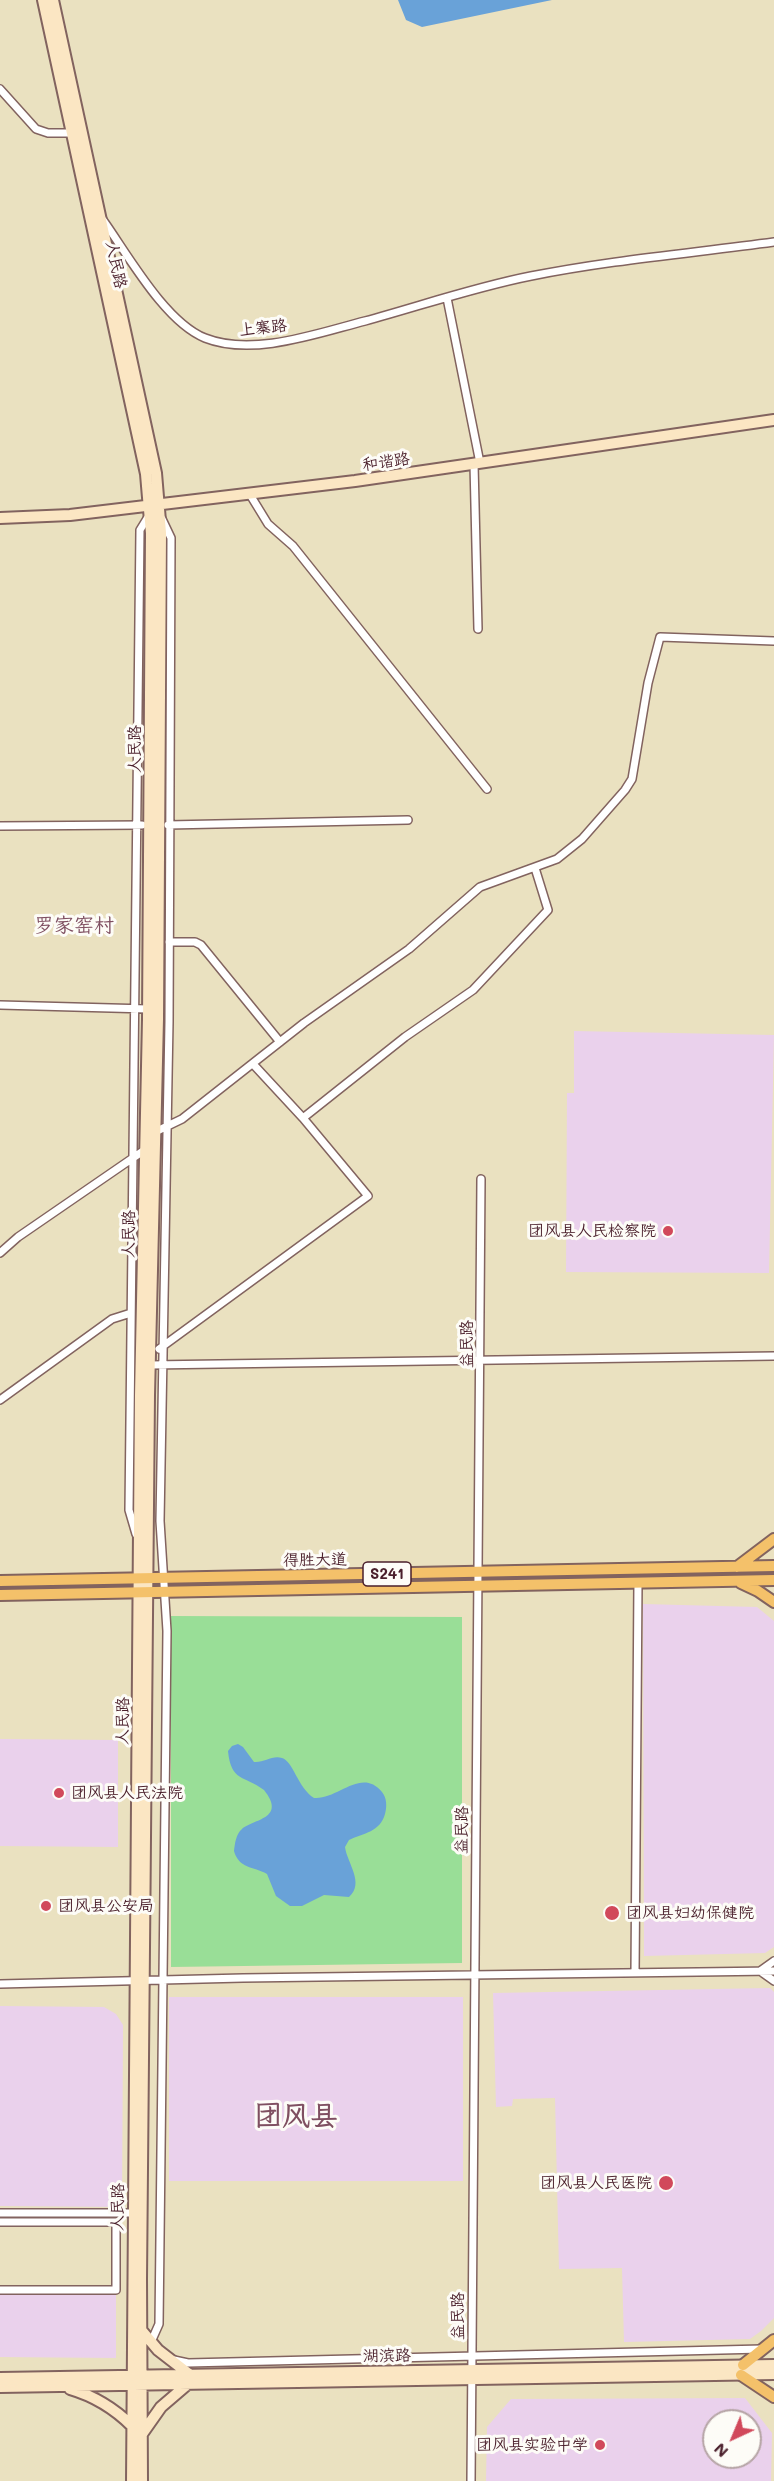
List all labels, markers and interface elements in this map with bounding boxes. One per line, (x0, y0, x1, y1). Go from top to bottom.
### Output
street label: 人民路 (102, 240, 130, 290)
street label: 上寨路 (238, 316, 288, 340)
street label: 和谐路 (361, 449, 411, 475)
street label: 人民路 (125, 725, 145, 773)
district label: 罗家窑村 (34, 914, 114, 938)
street label: 人民路 (119, 1210, 139, 1258)
place label: 团风县人民检察院 (528, 1221, 656, 1241)
marker: 团风县人民检察院 (661, 1224, 675, 1238)
street label: 益民路 (457, 1320, 477, 1368)
street label: 得胜大道 (283, 1550, 347, 1570)
road number: S241 (363, 1562, 411, 1586)
street label: 人民路 (113, 1697, 133, 1745)
place label: 团风县人民法院 (71, 1783, 183, 1803)
marker: 团风县人民法院 (52, 1786, 66, 1800)
street label: 益民路 (452, 1806, 472, 1854)
place label: 团风县公安局 (58, 1896, 154, 1916)
marker: 团风县公安局 (39, 1899, 53, 1913)
place label: 团风县妇幼保健院 (626, 1903, 754, 1923)
marker: 团风县妇幼保健院 (603, 1904, 621, 1922)
district label: 团风县 (254, 2099, 338, 2133)
place label: 团风县人民医院 (540, 2173, 652, 2193)
marker: 团风县人民医院 (657, 2174, 675, 2192)
street label: 人民路 (108, 2183, 128, 2231)
street label: 益民路 (448, 2292, 468, 2340)
street label: 湖滨路 (363, 2346, 411, 2366)
north arrow (702, 2409, 762, 2469)
place label: 团风县实验中学 (476, 2435, 588, 2455)
marker: 团风县实验中学 (593, 2438, 607, 2452)
text: N (709, 2439, 732, 2463)

